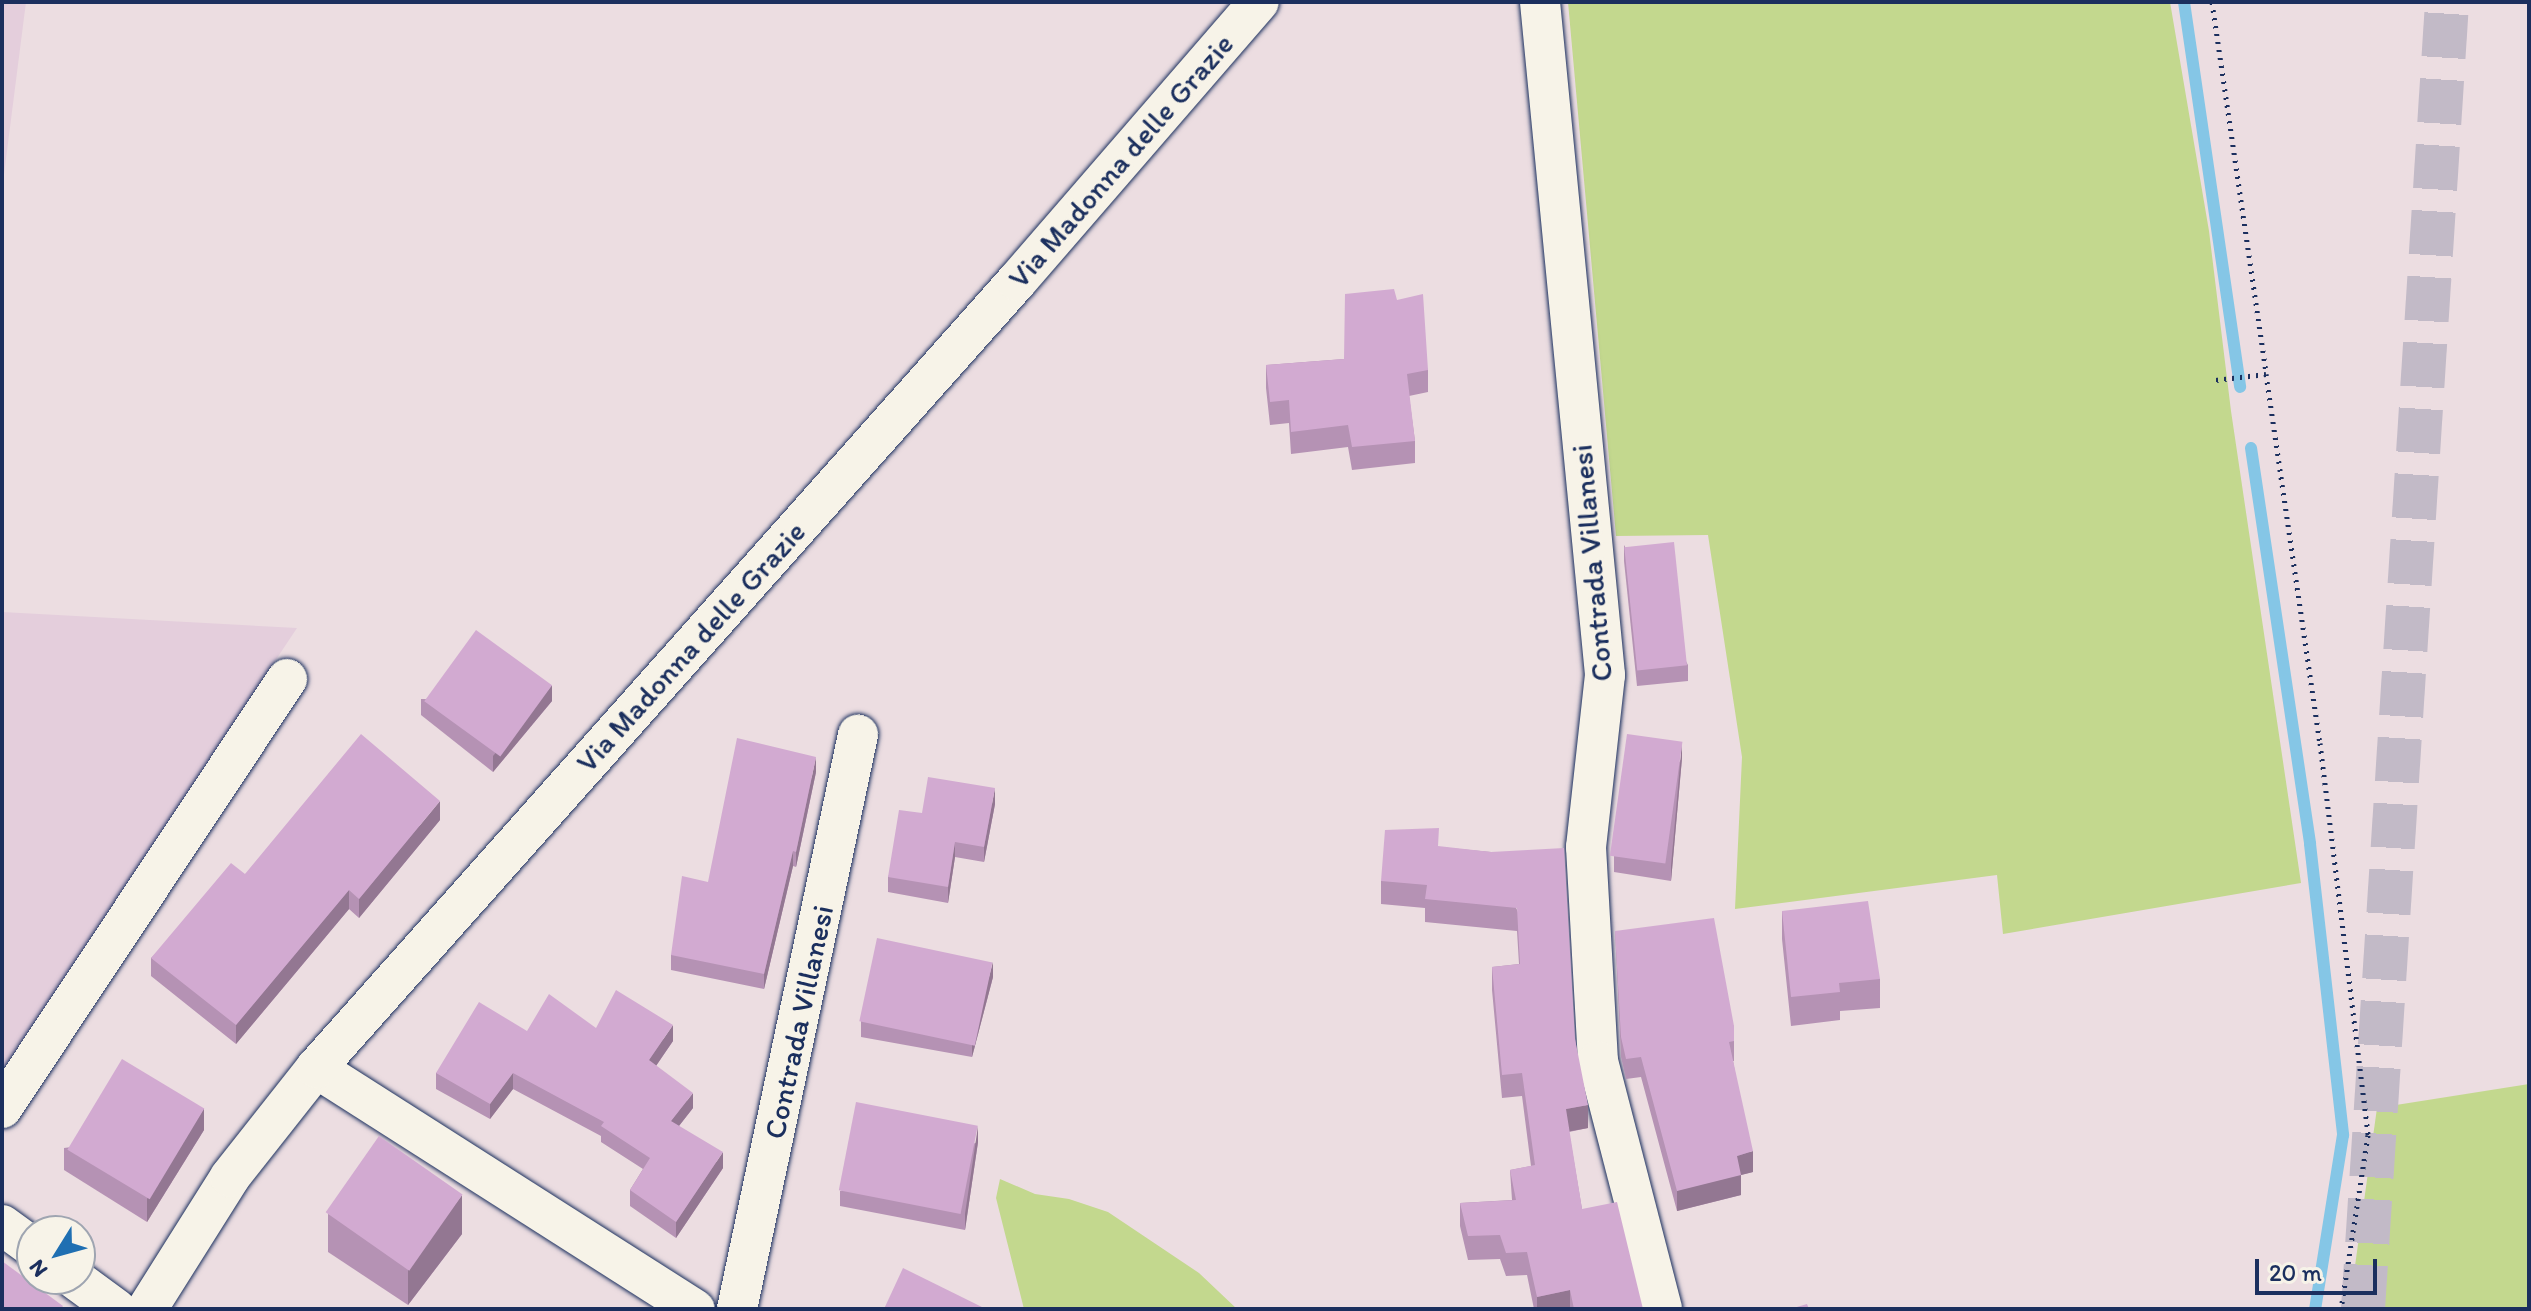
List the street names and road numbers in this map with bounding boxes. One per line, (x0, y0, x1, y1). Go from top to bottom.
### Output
street label: Via Madonna delle Grazie (1001, 26, 1241, 296)
street label: Contrada Villanesi (1564, 443, 1620, 683)
street label: Via Madonna delle Grazie (569, 514, 813, 780)
street label: Contrada Villanesi (757, 902, 841, 1142)

